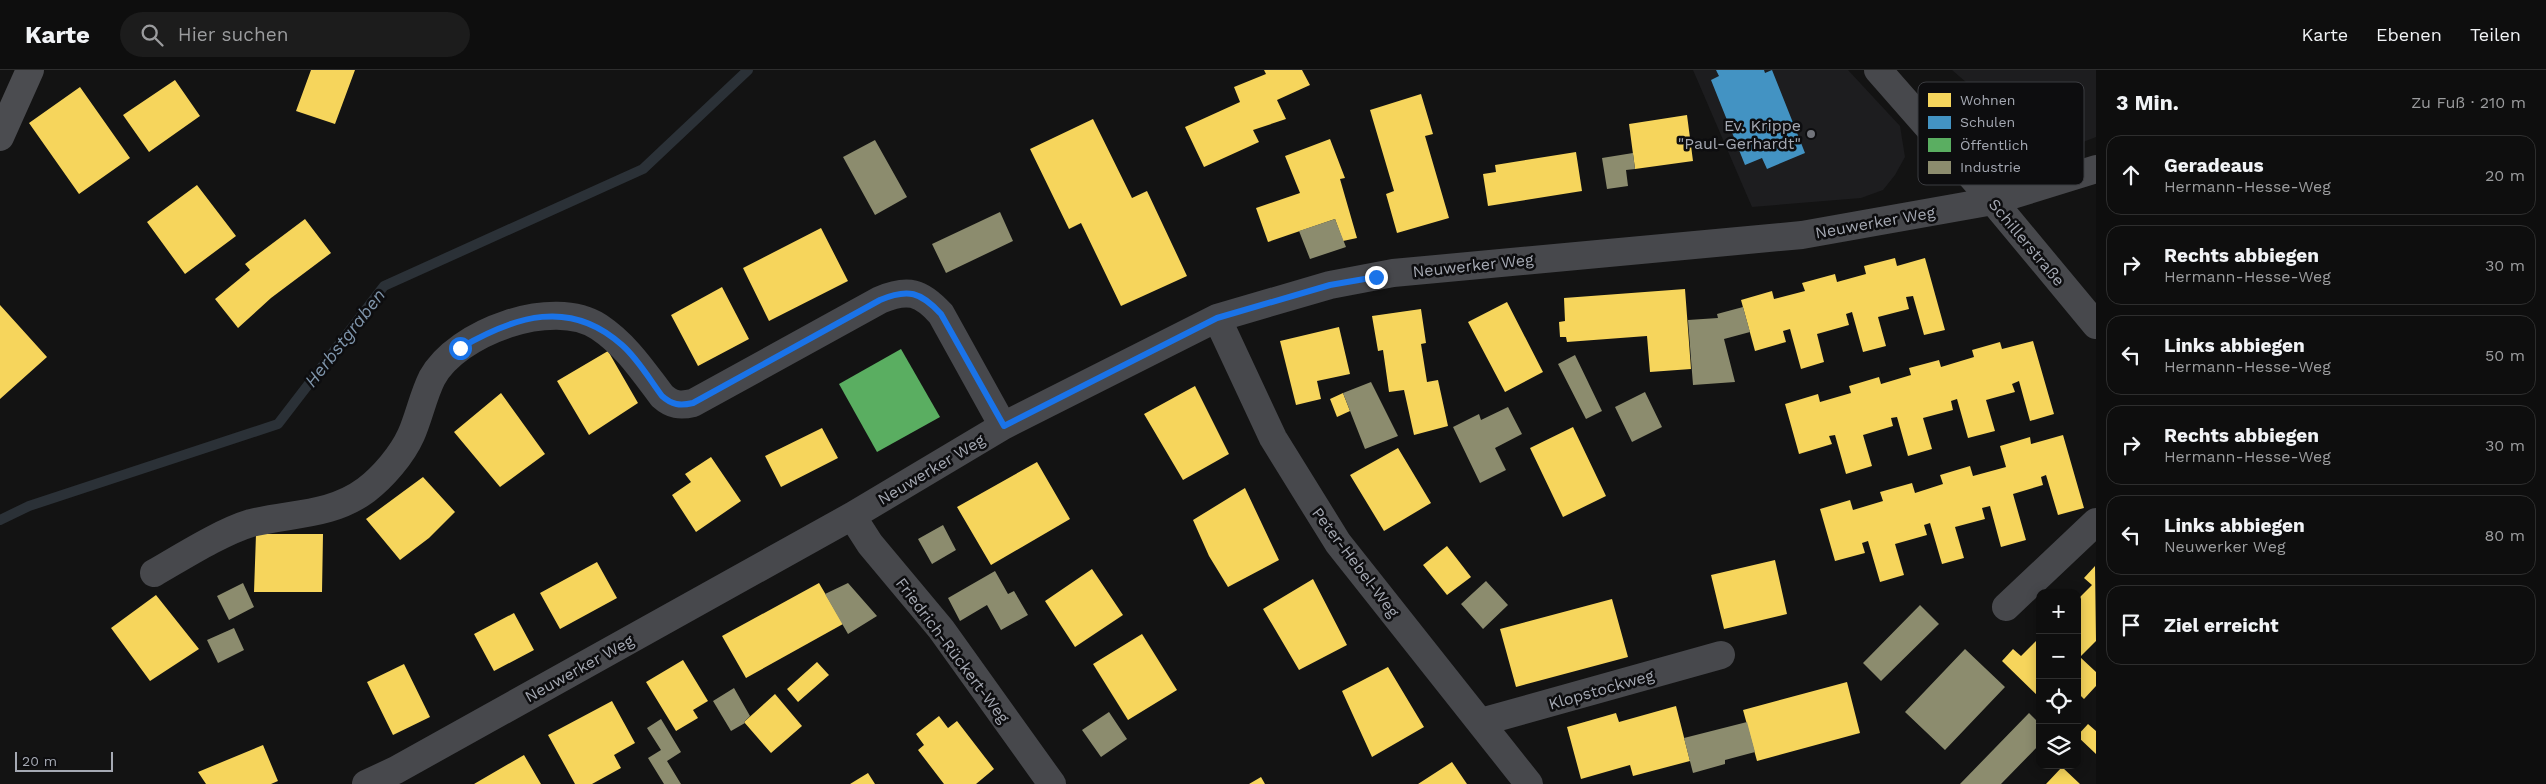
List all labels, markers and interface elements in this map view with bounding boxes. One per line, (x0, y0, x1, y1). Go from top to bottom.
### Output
search box (120, 12, 470, 57)
text: Karte (25, 21, 90, 49)
icon: search (138, 21, 166, 49)
text: Hier suchen (178, 23, 288, 46)
text: Karte (2302, 24, 2348, 45)
text: Ebenen (2376, 24, 2442, 45)
text: Teilen (2470, 24, 2521, 45)
legend (1918, 82, 2084, 185)
text: 3 Min. (2116, 90, 2179, 115)
text: Wohnen (1960, 92, 2015, 108)
text: Zu Fuß · 210 m (2411, 93, 2526, 112)
text: Schulen (1960, 114, 2015, 130)
place label: Ev. Krippe "Paul-Gerhardt" (1678, 116, 1801, 153)
marker: Ev. Krippe "Paul-Gerhardt" (1805, 128, 1817, 140)
text: Öffentlich (1960, 137, 2028, 153)
text: Geradeaus (2164, 154, 2264, 177)
text: Industrie (1960, 159, 2021, 175)
icon: ahead (2117, 161, 2145, 189)
text: 20 m (2485, 166, 2525, 185)
text: Hermann-Hesse-Weg (2164, 177, 2331, 196)
street label: Schillerstraße (1985, 195, 2069, 290)
street label: Neuwerker Weg (1814, 203, 1937, 242)
text: Rechts abbiegen (2164, 244, 2319, 267)
street label: Neuwerker Weg (1412, 250, 1535, 281)
icon: right (2117, 251, 2145, 279)
text: 30 m (2485, 256, 2525, 275)
route end (1365, 266, 1388, 289)
text: Hermann-Hesse-Weg (2164, 267, 2331, 286)
water label: Herbstgraben (300, 285, 389, 391)
text: Links abbiegen (2164, 334, 2305, 357)
route start (449, 337, 472, 360)
icon: left (2117, 341, 2145, 369)
text: 50 m (2485, 346, 2525, 365)
text: Hermann-Hesse-Weg (2164, 357, 2331, 376)
text: Rechts abbiegen (2164, 424, 2319, 447)
street label: Neuwerker Weg (874, 430, 989, 509)
icon: right (2117, 431, 2145, 459)
text: 30 m (2485, 436, 2525, 455)
text: Hermann-Hesse-Weg (2164, 447, 2331, 466)
street label: Peter-Hebel-Weg (1308, 504, 1403, 621)
text: Links abbiegen (2164, 514, 2305, 537)
icon: left (2117, 521, 2145, 549)
text: 80 m (2484, 526, 2525, 545)
text: Neuwerker Weg (2164, 537, 2285, 556)
street label: Friedrich-Rückert-Weg (892, 574, 1014, 727)
map controls (2036, 589, 2081, 769)
button: + (2036, 589, 2081, 634)
icon: arrive (2117, 611, 2145, 639)
text: Ziel erreicht (2164, 614, 2279, 637)
street label: Neuwerker Weg (522, 630, 637, 706)
button: − (2036, 634, 2081, 679)
street label: Klopstockweg (1546, 665, 1656, 714)
button: locate (2036, 679, 2081, 724)
button: layers (2036, 724, 2081, 769)
scale bar (15, 749, 112, 772)
text: 20 m (22, 753, 57, 769)

